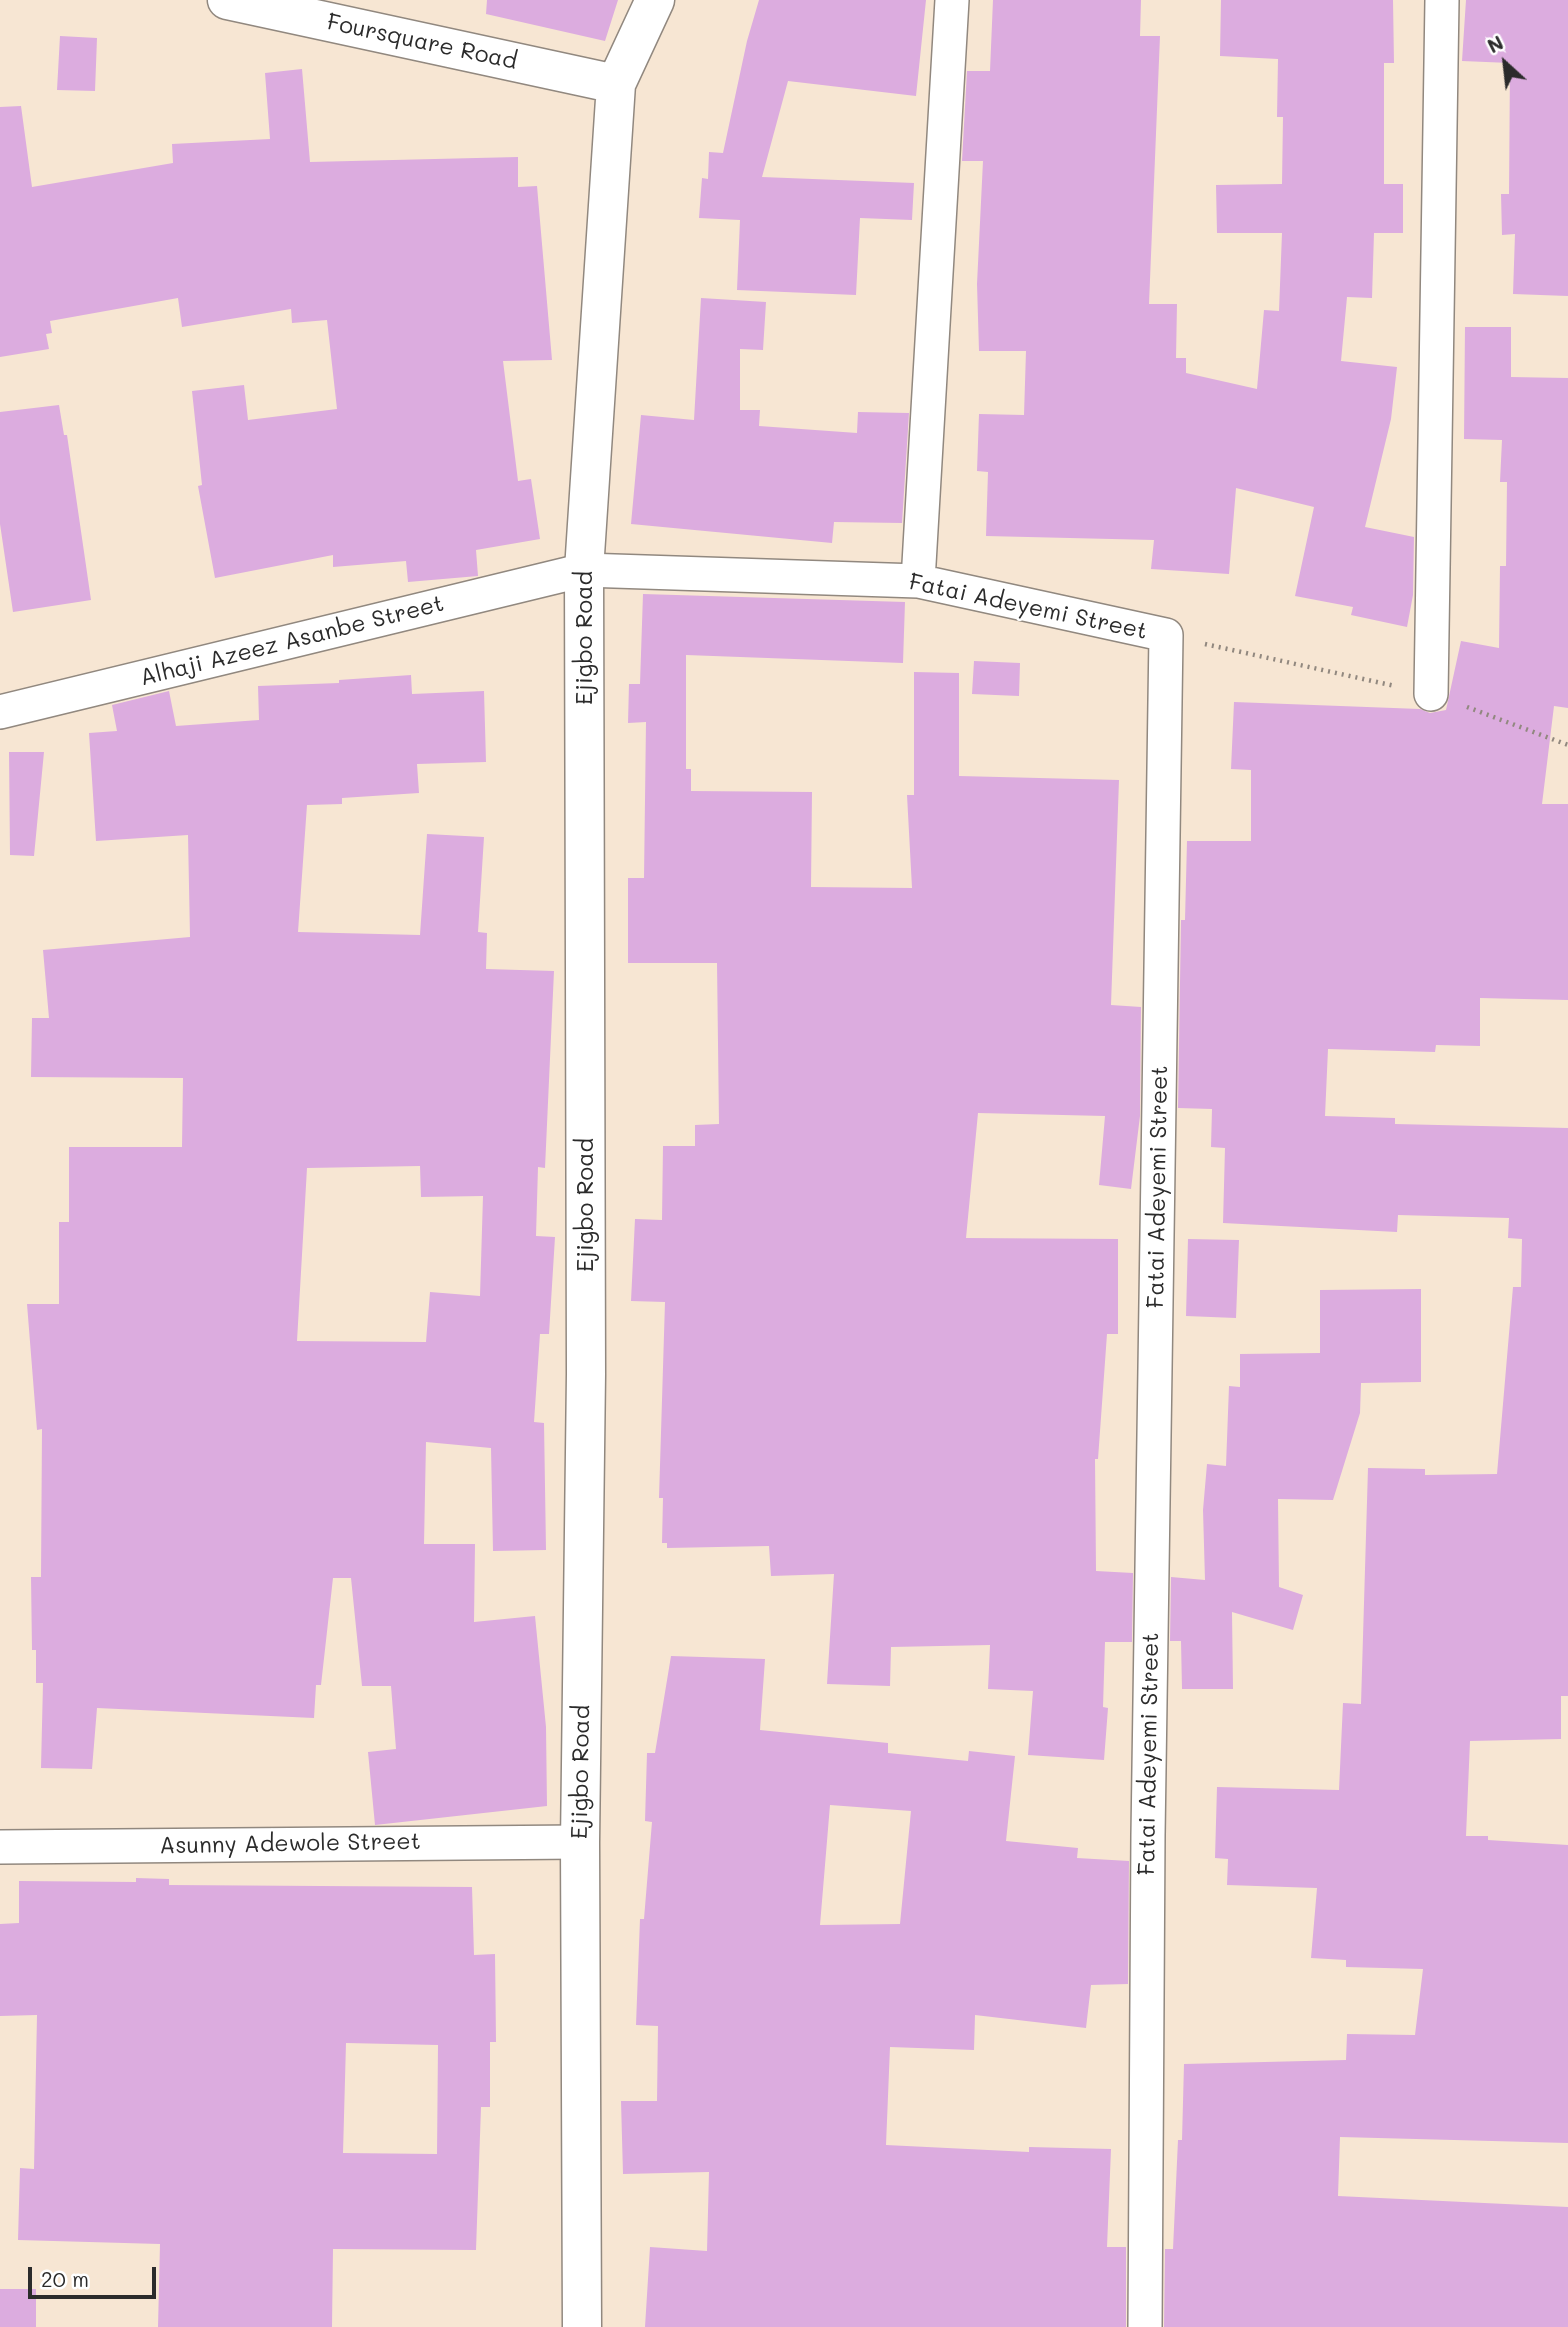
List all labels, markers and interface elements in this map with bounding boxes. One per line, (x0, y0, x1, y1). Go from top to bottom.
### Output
street label: Foursquare Road (324, 8, 520, 76)
north arrow (1470, 28, 1540, 98)
text: N (1483, 29, 1507, 58)
street label: Fatai Adeyemi Street (906, 568, 1150, 646)
street label: Ejigbo Road (571, 571, 599, 705)
street label: Alhaji Azeez Asanbe Street (137, 590, 447, 692)
street label: Fatai Adeyemi Street (1142, 1065, 1174, 1309)
street label: Ejigbo Road (572, 1138, 600, 1272)
street label: Fatai Adeyemi Street (1133, 1632, 1165, 1876)
street label: Ejigbo Road (566, 1705, 596, 1839)
street label: Asunny Adewole Street (159, 1828, 421, 1860)
scale bar (32, 2254, 159, 2298)
text: 20 m (41, 2265, 89, 2292)

